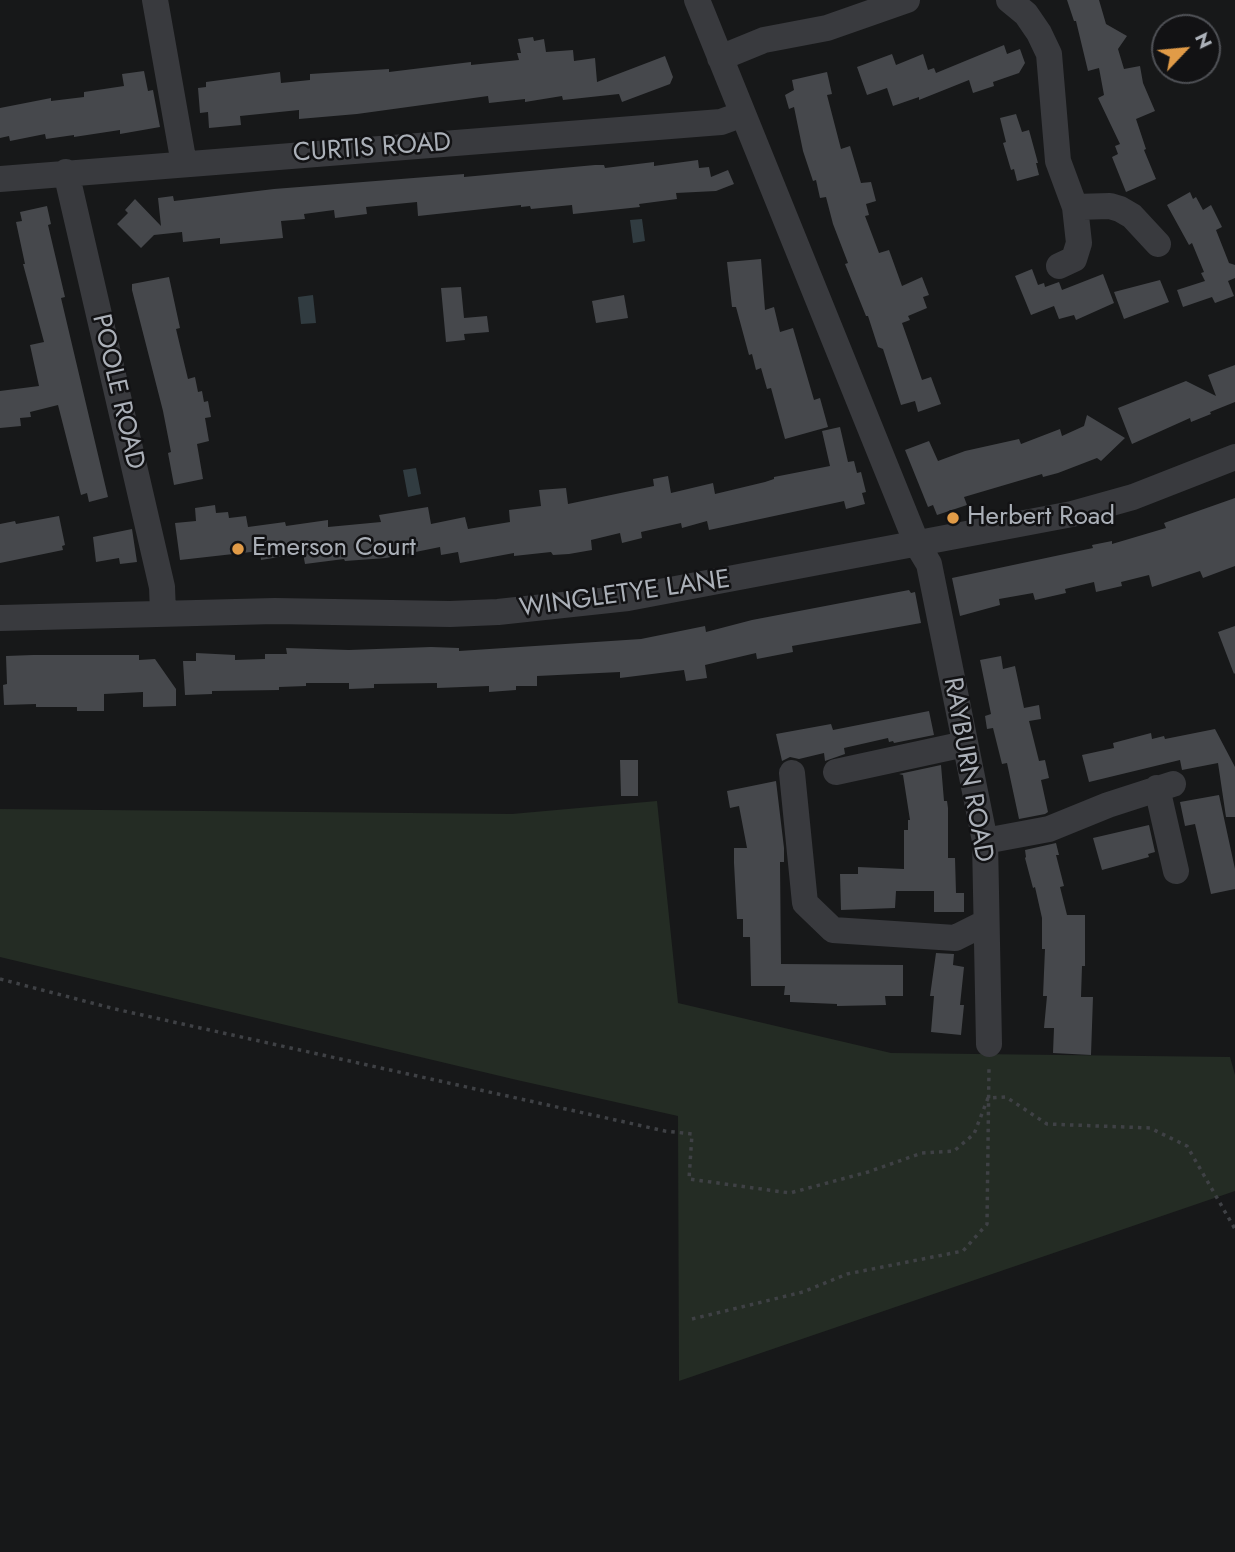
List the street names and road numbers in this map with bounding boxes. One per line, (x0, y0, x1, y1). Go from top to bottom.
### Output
street label: CURTIS ROAD (292, 128, 452, 170)
street label: POOLE ROAD (84, 311, 150, 473)
street label: WINGLETYE LANE (518, 565, 732, 625)
street label: RAYBURN ROAD (935, 675, 999, 865)

